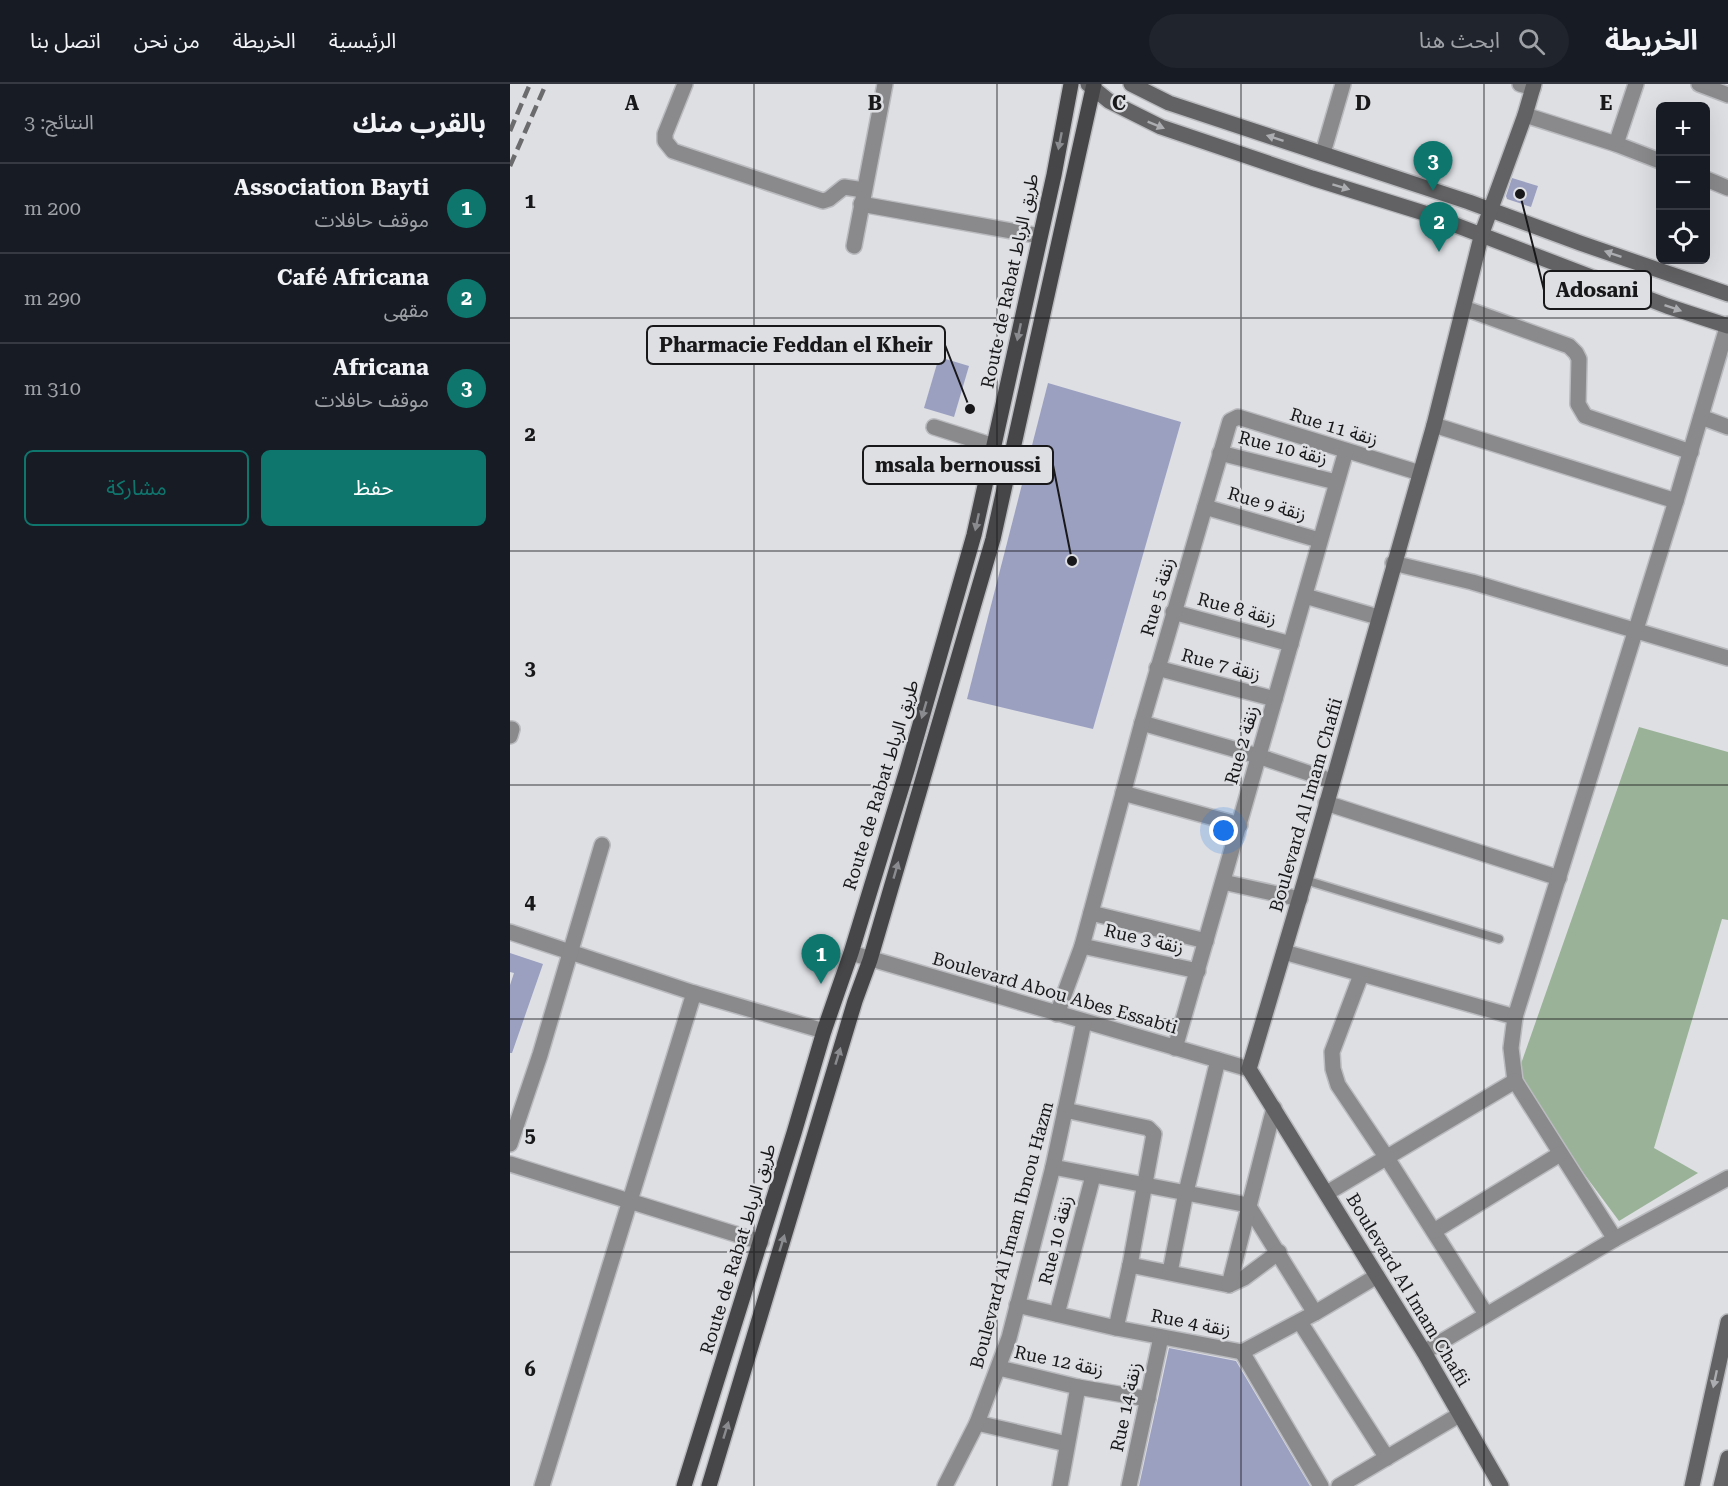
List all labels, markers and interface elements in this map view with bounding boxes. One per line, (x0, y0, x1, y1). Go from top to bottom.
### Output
search box (1149, 14, 1569, 68)
text: الخريطة (1605, 24, 1698, 57)
icon: search (1515, 25, 1548, 58)
text: ابحث هنا (1419, 28, 1500, 53)
text: اتصل بنا (30, 29, 101, 53)
text: من نحن (134, 29, 200, 53)
text: الخريطة (233, 29, 296, 53)
text: الرئيسية (329, 29, 396, 53)
text: A (625, 91, 640, 115)
text: B (868, 91, 882, 115)
text: C (1112, 91, 1126, 115)
text: D (1355, 91, 1371, 115)
text: E (1600, 91, 1613, 115)
map controls (1656, 102, 1710, 264)
button: + (1656, 102, 1710, 156)
text: بالقرب منك (353, 108, 486, 138)
text: النتائج: 3 (24, 110, 94, 134)
one-way arrow (1147, 121, 1165, 130)
one-way arrow (1055, 132, 1064, 151)
one-way arrow (1266, 133, 1284, 142)
pin: 3 (1414, 141, 1452, 191)
button: − (1656, 156, 1710, 210)
street label: Route de Rabat طريق الرباط (976, 172, 1044, 390)
text: Association Bayti (234, 175, 429, 200)
one-way arrow (1332, 183, 1350, 192)
text: 1 (524, 189, 536, 213)
text: 200 m (24, 196, 81, 220)
text: 1 (461, 196, 472, 220)
pin: 2 (1420, 202, 1458, 252)
text: موقف حافلات (315, 208, 429, 232)
button: locate (1656, 210, 1710, 264)
one-way arrow (1604, 249, 1622, 259)
text: Café Africana (277, 265, 429, 290)
callout: Adosani (1544, 271, 1651, 309)
text: Adosani (1556, 278, 1639, 302)
text: 290 m (24, 286, 81, 310)
text: 2 (461, 286, 472, 310)
text: مقهى (384, 298, 429, 322)
one-way arrow (1664, 303, 1682, 313)
one-way arrow (1014, 323, 1024, 341)
callout: Pharmacie Feddan el Kheir (647, 326, 945, 364)
text: Pharmacie Feddan el Kheir (659, 333, 933, 357)
text: Africana (333, 355, 429, 380)
text: 310 m (24, 376, 81, 400)
text: 3 (461, 376, 472, 400)
text: موقف حافلات (315, 388, 429, 412)
street label: Rue 11 زنقة (1287, 403, 1381, 451)
text: 2 (524, 422, 536, 446)
street label: Rue 10 زنقة (1236, 426, 1330, 470)
callout: msala bernoussi (863, 446, 1053, 484)
button: مشاركة (24, 450, 249, 526)
button: حفظ (261, 450, 486, 526)
text: msala bernoussi (875, 453, 1041, 477)
street label: Rue 9 زنقة (1225, 482, 1309, 526)
one-way arrow (972, 513, 981, 532)
street label: Rue 5 زنقة (1136, 555, 1180, 639)
street label: Rue 8 زنقة (1195, 588, 1279, 630)
street label: Rue 7 زنقة (1179, 644, 1263, 686)
text: 3 (524, 656, 536, 680)
street label: Route de Rabat طريق الرباط (838, 677, 924, 893)
street label: Boulevard Al Imam Chafii (1265, 695, 1346, 914)
one-way arrow (919, 701, 928, 719)
street label: Rue 2 زنقة (1220, 703, 1264, 787)
your location (1209, 816, 1238, 845)
one-way arrow (892, 861, 901, 879)
text: 4 (524, 890, 536, 914)
street label: Rue 3 زنقة (1102, 919, 1186, 959)
pin: 1 (802, 934, 840, 984)
street label: Boulevard Abou Abes Essabti (930, 947, 1180, 1038)
one-way arrow (834, 1047, 843, 1065)
street label: Boulevard Al Imam Ibnou Hazm (966, 1099, 1057, 1371)
text: 5 (524, 1123, 536, 1147)
street label: Route de Rabat طريق الرباط (695, 1141, 781, 1357)
street label: Boulevard Al Imam Chafii (1342, 1189, 1475, 1390)
street label: Rue 10 زنقة (1034, 1193, 1078, 1287)
one-way arrow (778, 1234, 787, 1252)
street label: Rue 4 زنقة (1149, 1304, 1233, 1342)
street label: Rue 12 زنقة (1012, 1341, 1106, 1381)
text: 6 (524, 1357, 536, 1381)
street label: Rue 14 زنقة (1106, 1360, 1146, 1454)
one-way arrow (1710, 1370, 1720, 1389)
one-way arrow (722, 1421, 731, 1439)

